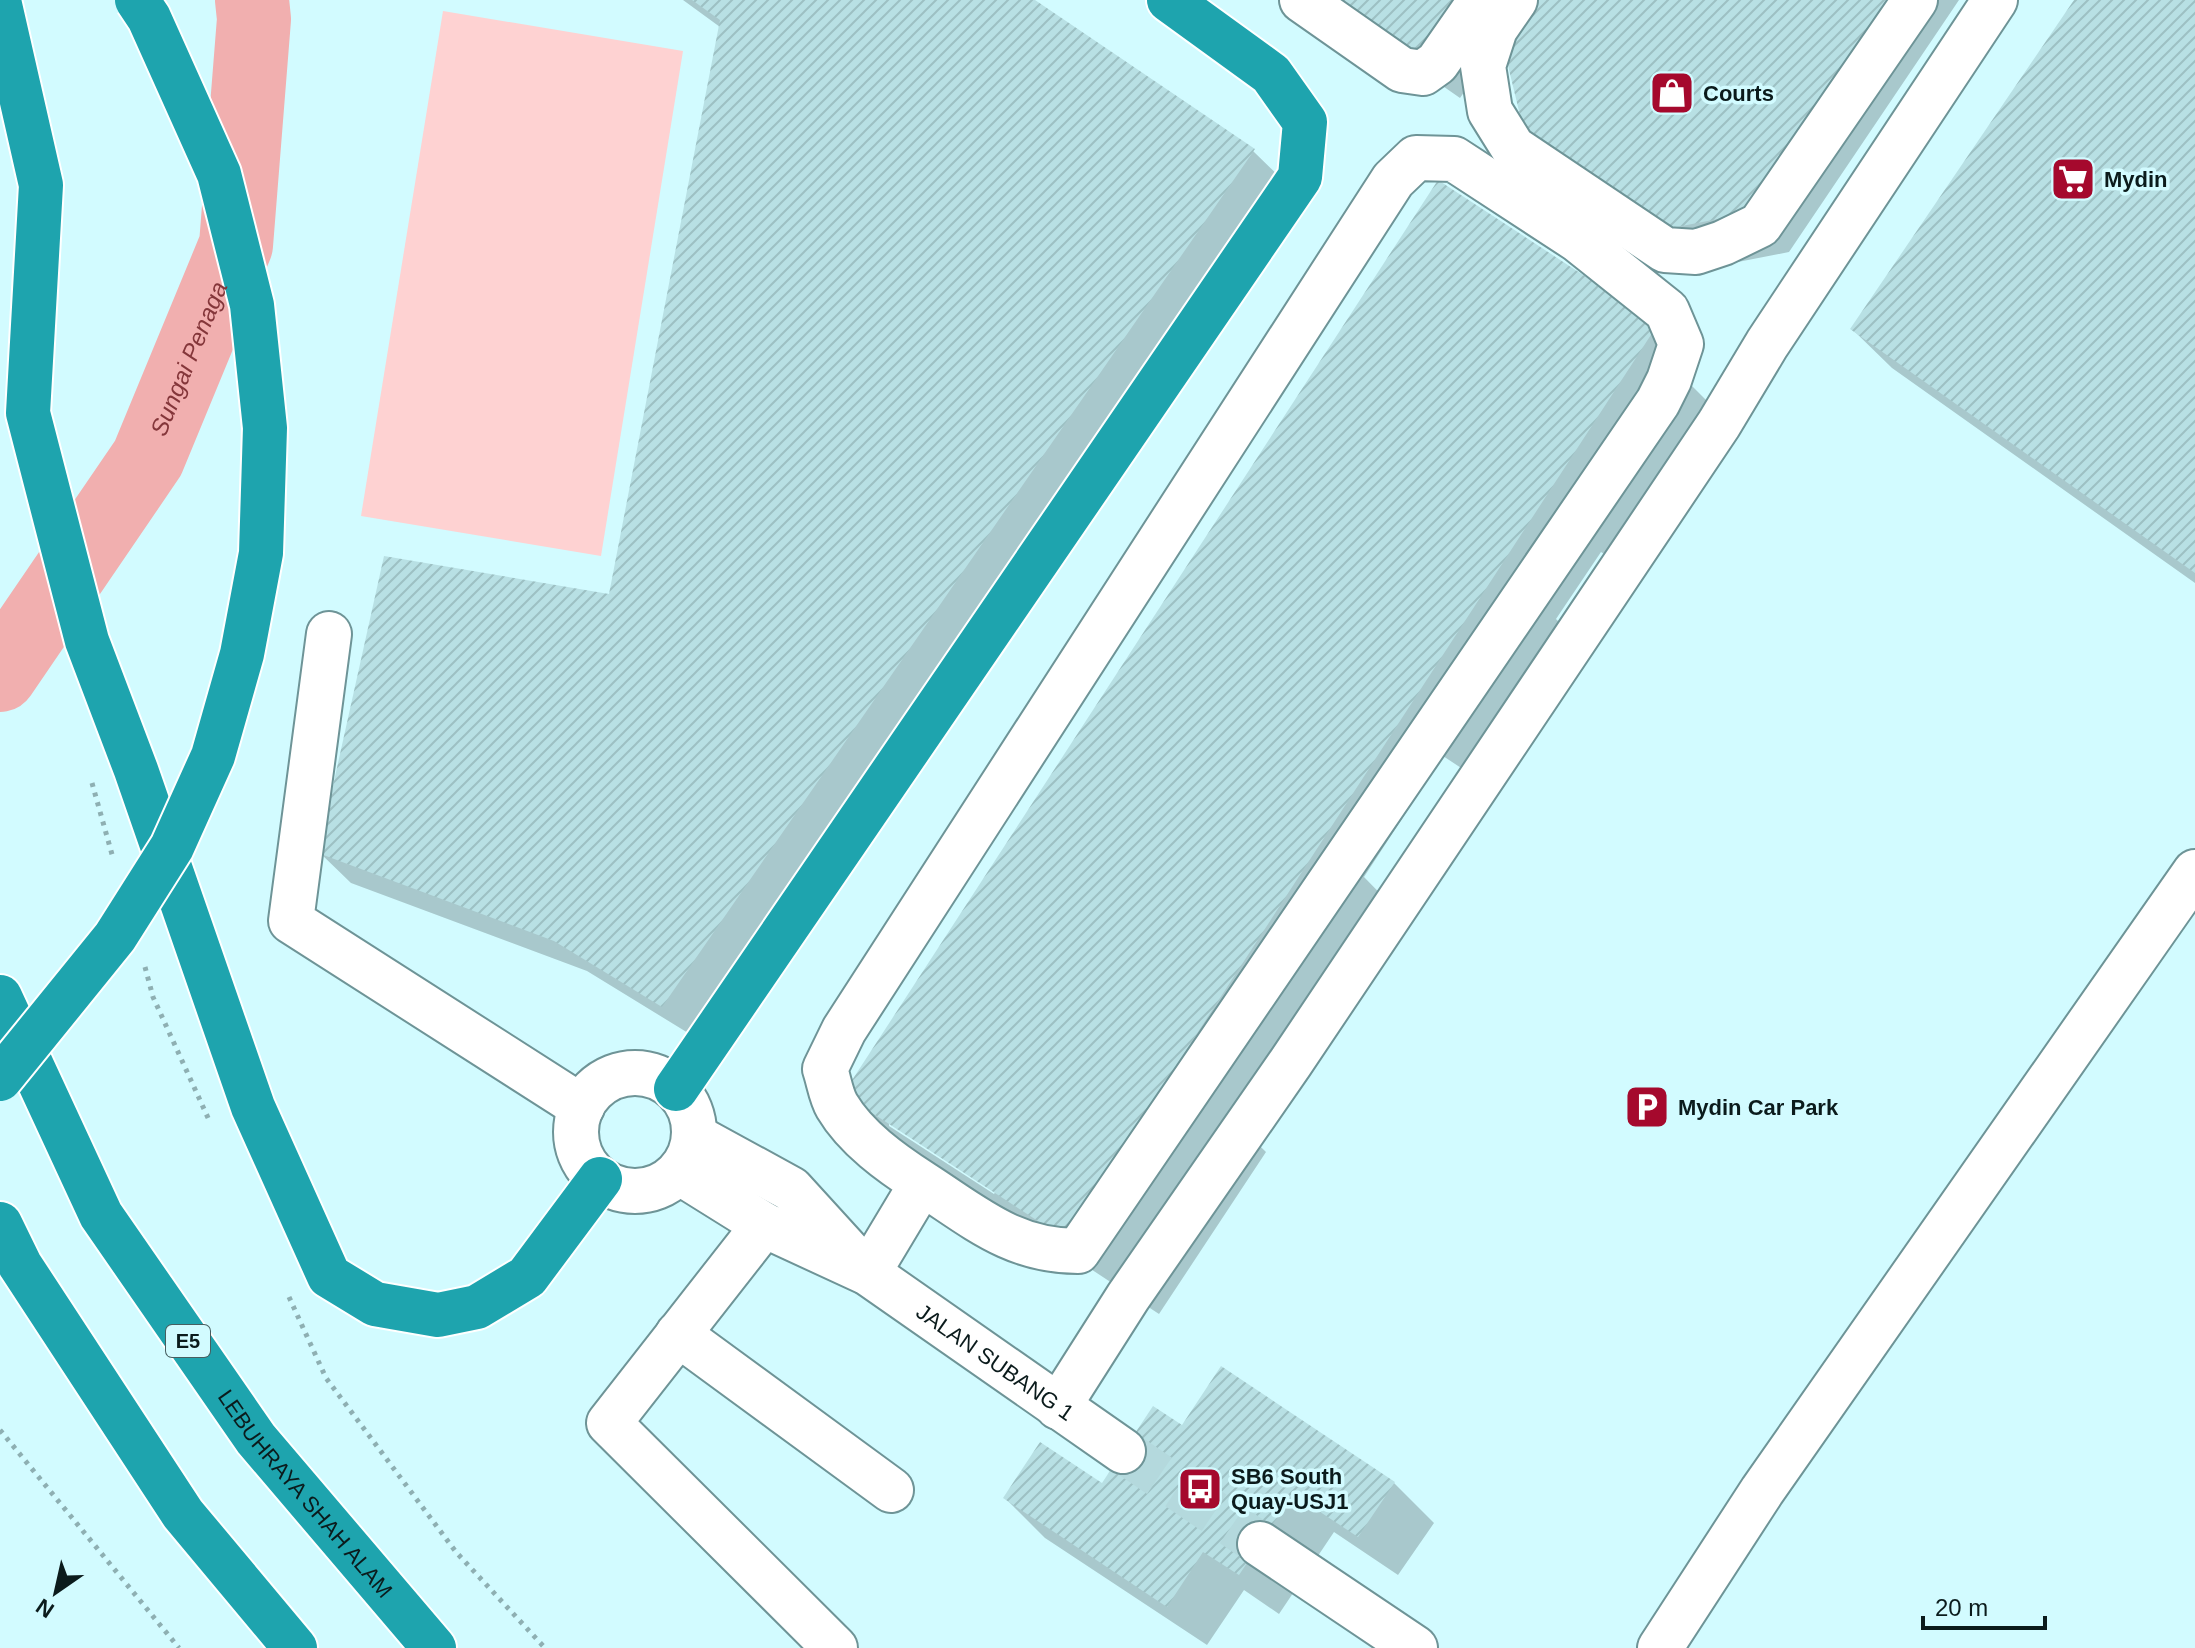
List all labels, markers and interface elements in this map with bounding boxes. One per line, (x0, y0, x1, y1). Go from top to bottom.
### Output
shop icon: Courts (1648, 69, 1696, 117)
place label: Courts (1703, 81, 1774, 106)
supermarket icon: Mydin (2049, 155, 2097, 203)
place label: Mydin (2104, 167, 2168, 192)
water label: Sungai Penaga (145, 278, 232, 440)
parking icon: Mydin Car Park (1623, 1083, 1671, 1131)
place label: Mydin Car Park (1678, 1095, 1839, 1120)
street label: JALAN SUBANG 1 (912, 1299, 1078, 1426)
road number: E5 (166, 1325, 210, 1357)
street label: LEBUHRAYA SHAH ALAM (213, 1385, 397, 1603)
place label: SB6 South Quay-USJ1 (1231, 1464, 1348, 1514)
bus stop icon: SB6 South Quay-USJ1 (1176, 1465, 1224, 1513)
north arrow (16, 1552, 96, 1632)
scale bar (1923, 1580, 2045, 1630)
text: N (32, 1593, 59, 1623)
text: 20 m (1935, 1594, 1988, 1621)

